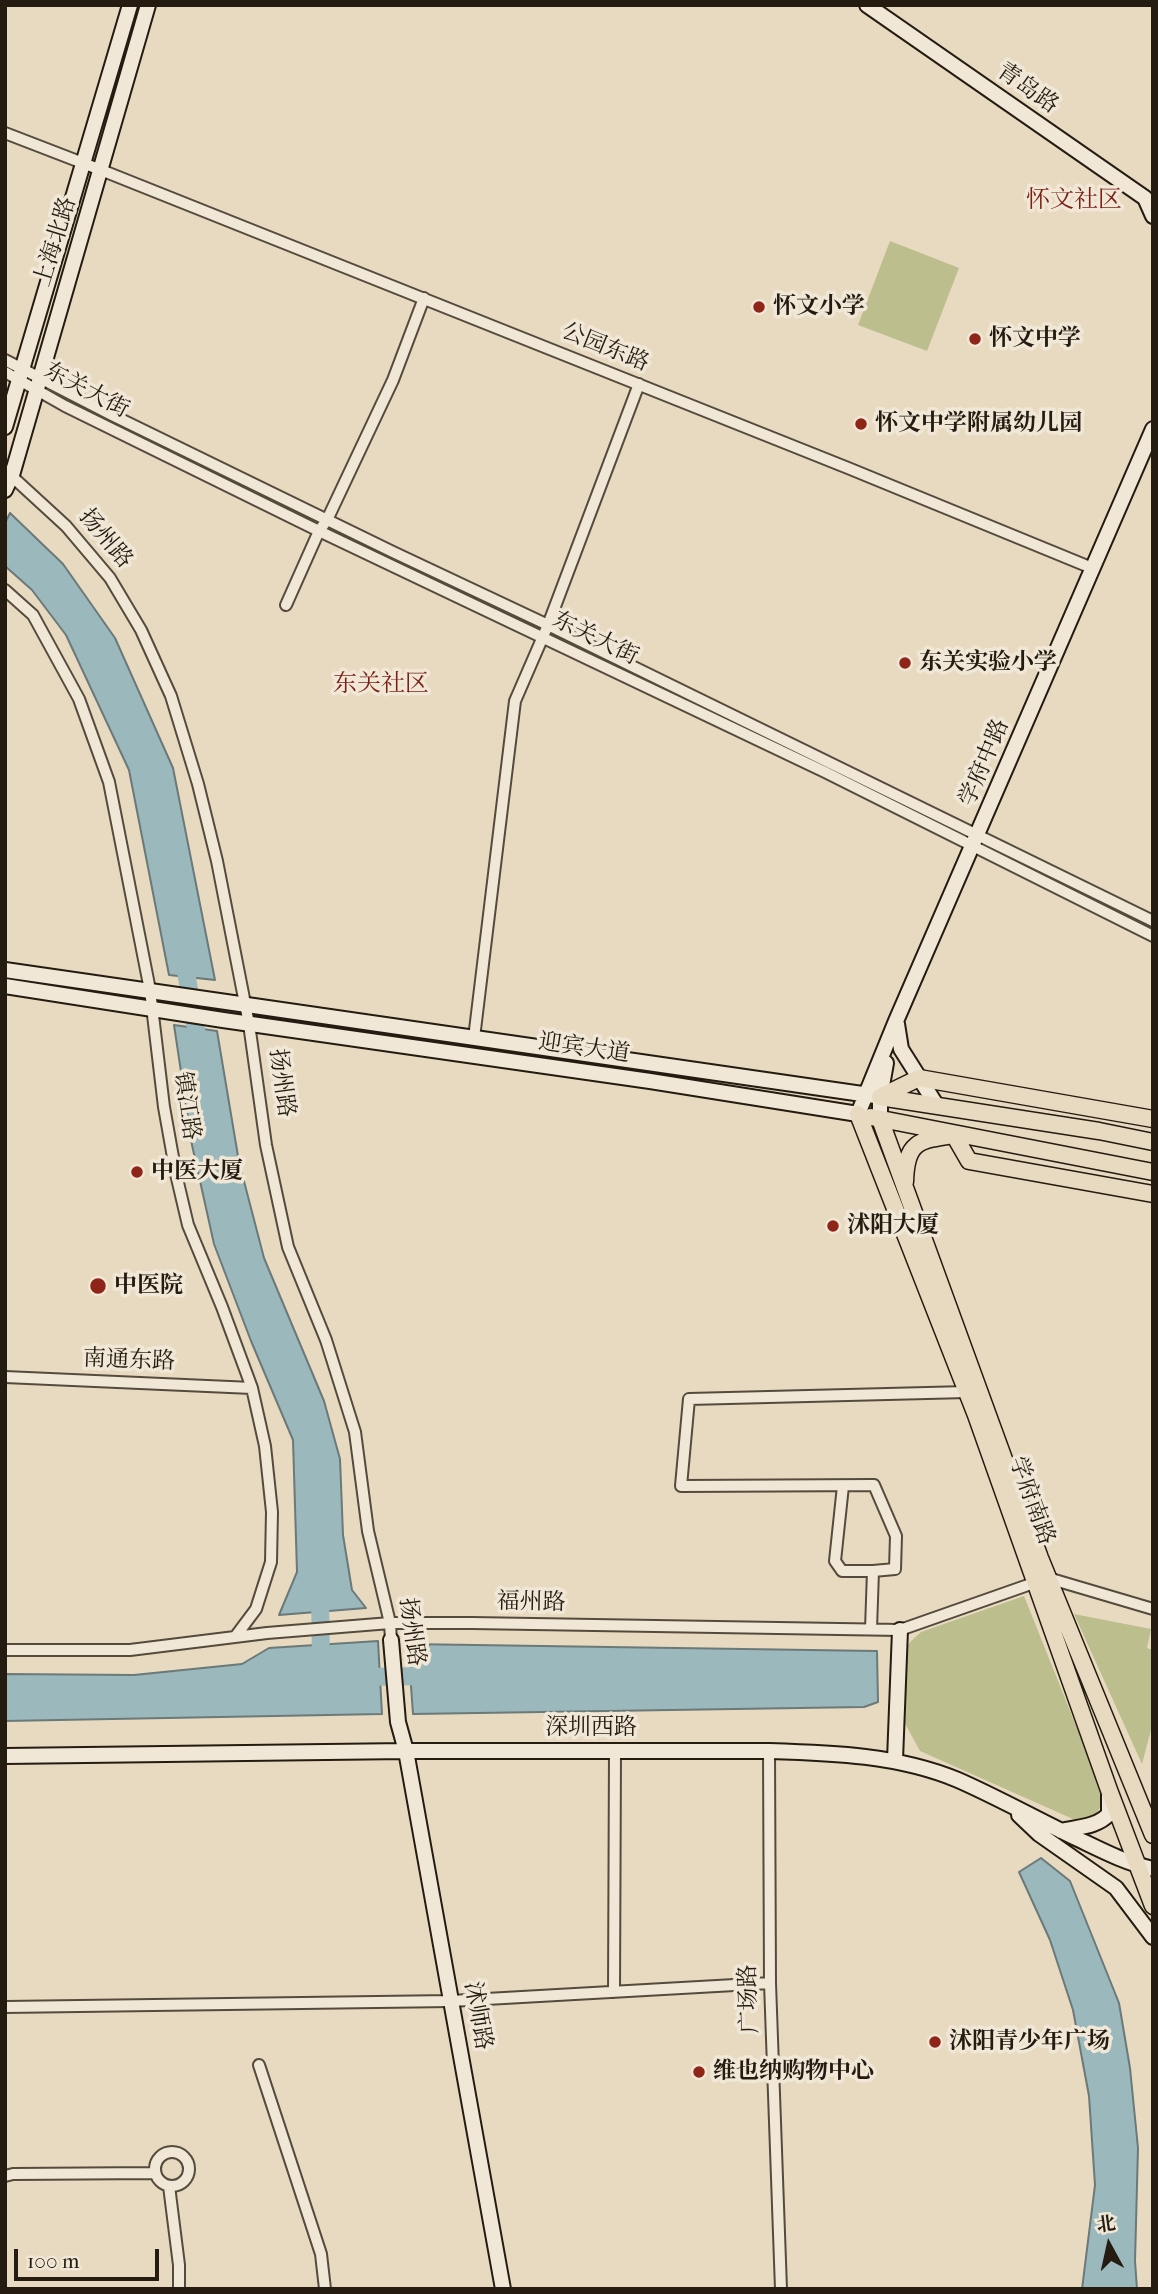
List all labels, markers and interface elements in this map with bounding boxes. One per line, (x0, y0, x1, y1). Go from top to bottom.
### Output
street label: 青岛路 (991, 58, 1063, 120)
district label: 怀文社区 (1026, 187, 1122, 215)
street label: 上海北路 (29, 194, 83, 290)
place label: 怀文小学 (773, 293, 865, 321)
marker: 怀文小学 (751, 299, 767, 315)
street label: 公园东路 (557, 318, 653, 378)
place label: 怀文中学 (989, 325, 1081, 353)
marker: 怀文中学 (967, 331, 983, 347)
street label: 东关大街 (39, 357, 133, 425)
place label: 怀文中学附属幼儿园 (875, 410, 1082, 438)
marker: 怀文中学附属幼儿园 (853, 416, 869, 432)
street label: 扬州路 (72, 504, 138, 574)
street label: 东关大街 (548, 606, 642, 672)
place label: 东关实验小学 (919, 649, 1057, 677)
marker: 东关实验小学 (897, 655, 913, 671)
district label: 东关社区 (333, 671, 429, 699)
street label: 学府中路 (954, 715, 1016, 811)
street label: 迎宾大道 (537, 1029, 631, 1069)
street label: 扬州路 (263, 1047, 299, 1119)
street label: 镇江路 (168, 1070, 204, 1142)
place label: 中医大厦 (151, 1158, 243, 1186)
marker: 中医大厦 (129, 1164, 145, 1180)
place label: 沭阳大厦 (847, 1212, 939, 1240)
marker: 沭阳大厦 (825, 1218, 841, 1234)
place label: 中医院 (114, 1272, 183, 1300)
marker: 中医院 (88, 1276, 108, 1296)
street label: 南通东路 (83, 1346, 175, 1376)
street label: 学府南路 (1002, 1453, 1060, 1549)
street label: 福州路 (496, 1589, 566, 1617)
street label: 扬州路 (393, 1596, 429, 1668)
street label: 深圳西路 (545, 1714, 637, 1742)
street label: 广场路 (735, 1964, 765, 2034)
street label: 沭师路 (457, 1980, 497, 2052)
place label: 沭阳青少年广场 (949, 2028, 1110, 2056)
marker: 沭阳青少年广场 (927, 2034, 943, 2050)
place label: 维也纳购物中心 (713, 2058, 874, 2086)
marker: 维也纳购物中心 (691, 2064, 707, 2080)
north arrow (1074, 2210, 1144, 2280)
text: 北 (1095, 2212, 1117, 2236)
scale bar (18, 2234, 163, 2278)
text: 100 m (27, 2249, 80, 2273)

